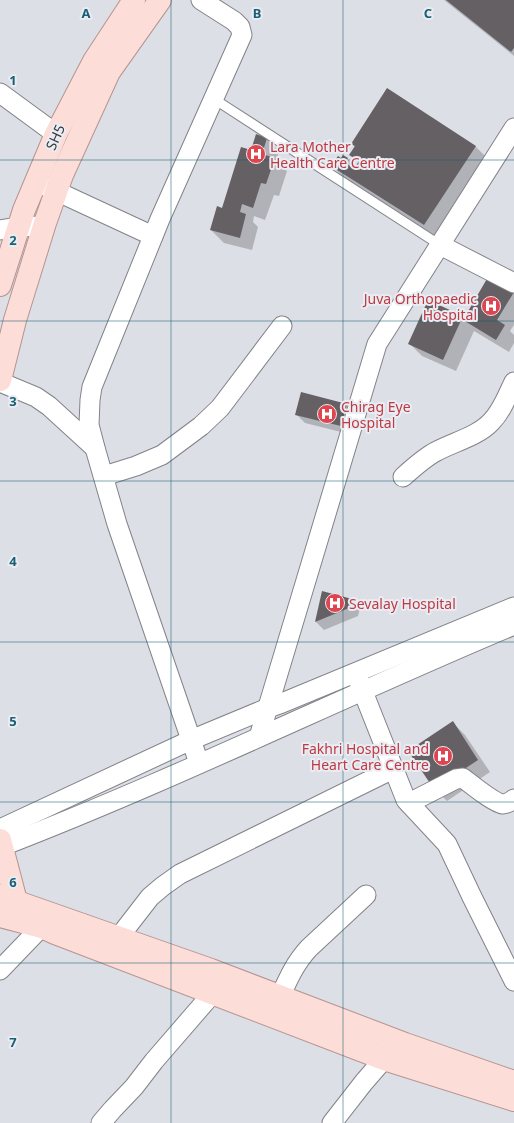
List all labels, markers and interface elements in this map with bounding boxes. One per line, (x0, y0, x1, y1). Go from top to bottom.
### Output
text: A (82, 4, 91, 22)
text: B (253, 4, 261, 22)
text: C (424, 4, 432, 22)
text: 1 (9, 71, 17, 89)
street label: SH5 (41, 121, 69, 153)
place label: Lara Mother Health Care Centre (270, 137, 395, 172)
hospital icon: Lara Mother Health Care Centre (245, 143, 267, 165)
text: 2 (9, 231, 17, 249)
place label: Juva Orthopaedic Hospital (362, 289, 477, 324)
hospital icon: Juva Orthopaedic Hospital (480, 295, 502, 317)
text: 3 (9, 392, 17, 410)
place label: Chirag Eye Hospital (341, 397, 411, 432)
hospital icon: Chirag Eye Hospital (316, 403, 338, 425)
text: 4 (9, 552, 17, 570)
hospital icon: Sevalay Hospital (324, 592, 346, 614)
place label: Sevalay Hospital (349, 594, 456, 613)
text: 5 (9, 712, 17, 730)
place label: Fakhri Hospital and Heart Care Centre (302, 739, 429, 774)
hospital icon: Fakhri Hospital and Heart Care Centre (432, 745, 454, 767)
text: 6 (9, 873, 17, 891)
text: 7 (9, 1033, 17, 1051)

